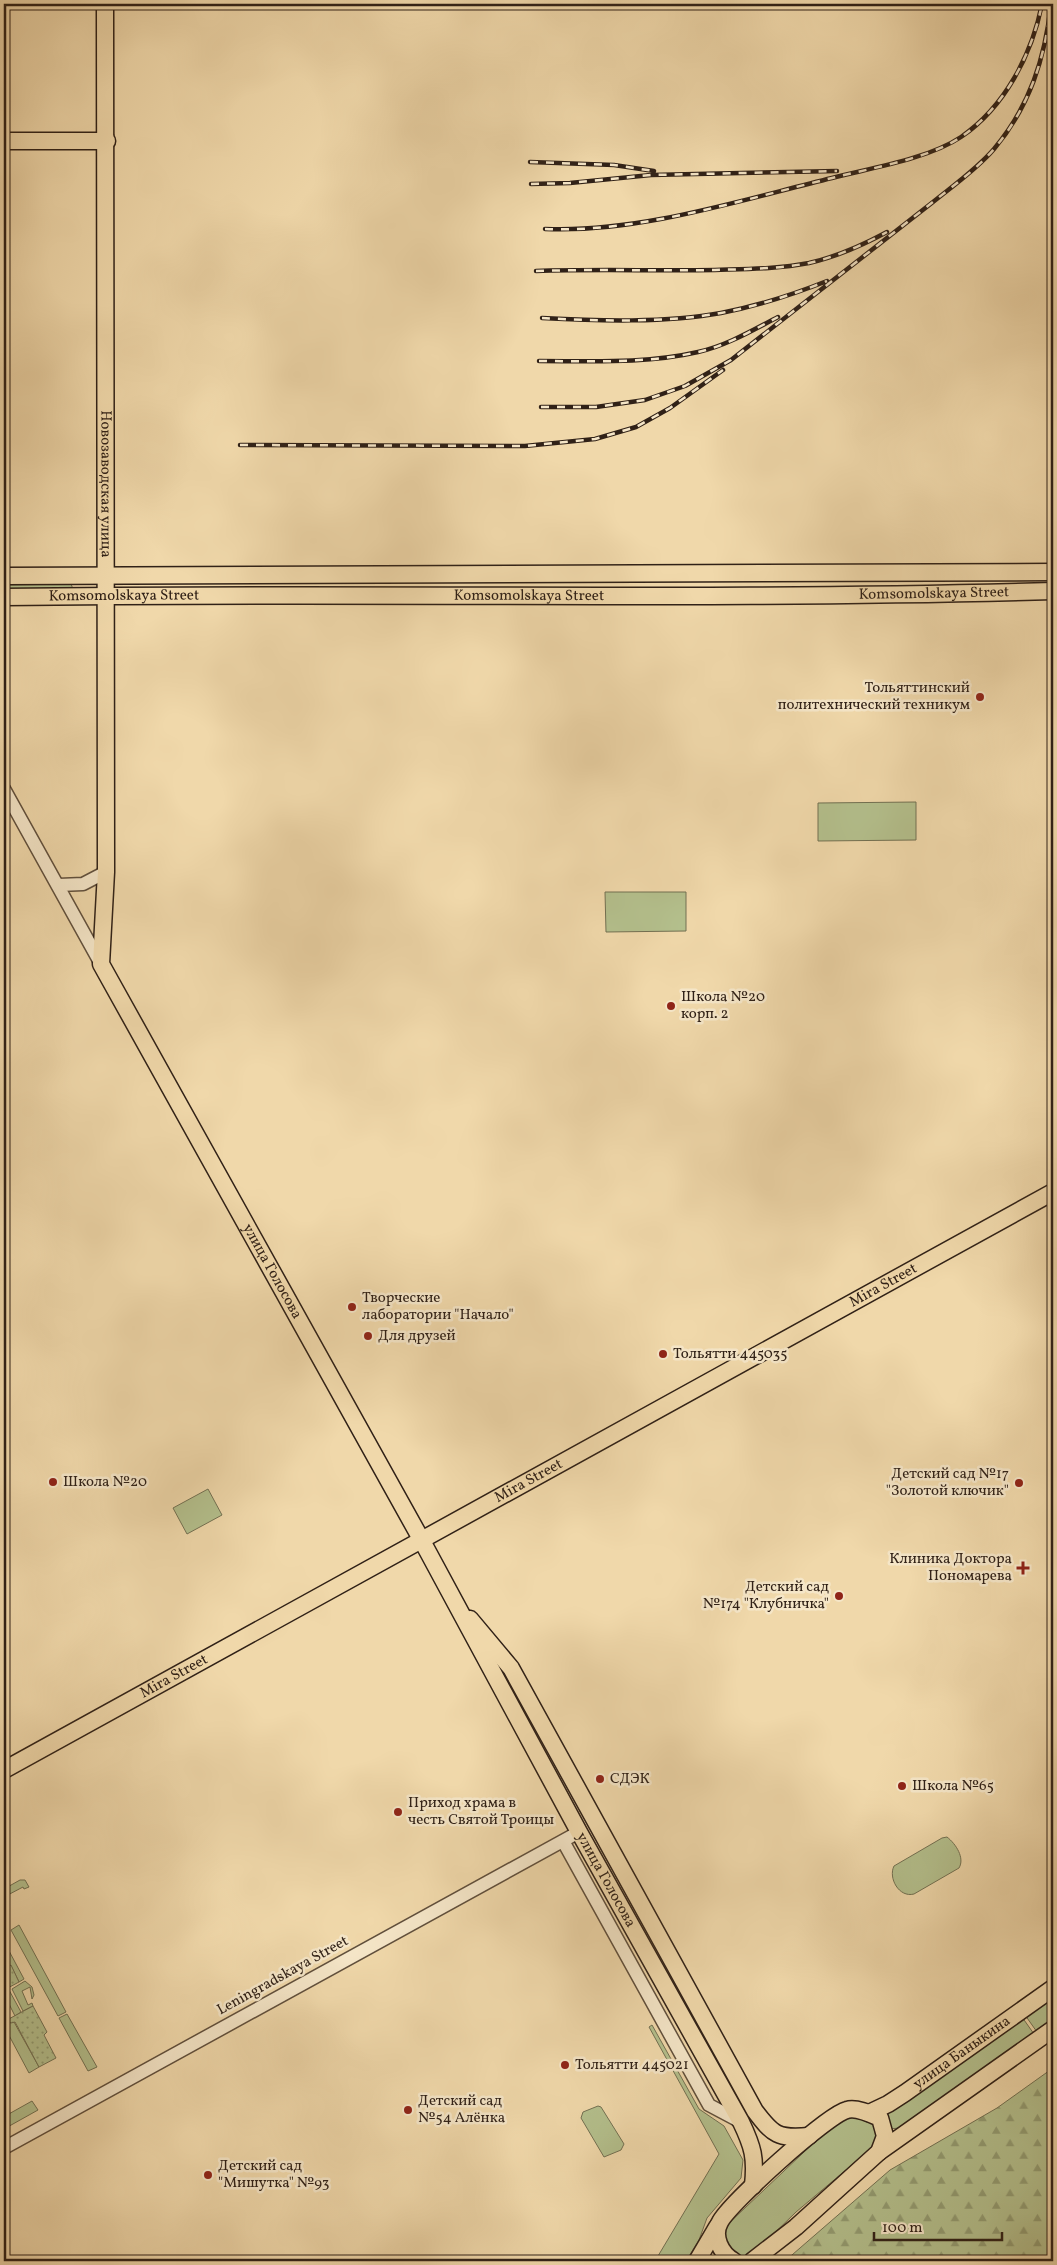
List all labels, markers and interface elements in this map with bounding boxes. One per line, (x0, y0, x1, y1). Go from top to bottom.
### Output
street label: Новозаводская улица (95, 410, 116, 558)
street label: Komsomolskaya Street (859, 582, 1009, 605)
street label: Komsomolskaya Street (49, 585, 199, 607)
street label: Komsomolskaya Street (454, 585, 604, 606)
place label: Тольяттинский политехнический техникум (778, 678, 970, 716)
marker: Тольяттинский политехнический техникум (974, 691, 986, 703)
place label: Школа №20 корп. 2 (681, 987, 765, 1025)
marker: Школа №20 корп. 2 (665, 1000, 677, 1012)
street label: улица Голосова (237, 1220, 307, 1323)
street label: Mira Street (846, 1258, 921, 1313)
place label: Творческие лаборатории "Начало" (362, 1288, 514, 1326)
marker: Творческие лаборатории "Начало" (346, 1301, 358, 1313)
place label: Для друзей (378, 1326, 456, 1347)
marker: Для друзей (362, 1330, 374, 1342)
place label: Тольятти 445035 (673, 1344, 787, 1365)
marker: Тольятти 445035 (657, 1348, 669, 1360)
street label: Mira Street (491, 1454, 566, 1508)
place label: Детский сад №17 "Золотой ключик" (886, 1464, 1009, 1502)
place label: Школа №20 (63, 1472, 147, 1493)
marker: Школа №20 (47, 1476, 59, 1488)
marker: Детский сад №17 "Золотой ключик" (1013, 1477, 1025, 1489)
place label: Клиника Доктора Пономарева (889, 1549, 1012, 1587)
marker: Клиника Доктора Пономарева (1016, 1561, 1030, 1575)
place label: Детский сад №174 "Клубничка" (703, 1577, 830, 1615)
marker: Детский сад №174 "Клубничка" (833, 1590, 845, 1602)
street label: Mira Street (136, 1649, 212, 1704)
place label: СДЭК (610, 1769, 650, 1790)
marker: СДЭК (594, 1773, 606, 1785)
place label: Школа №65 (912, 1776, 994, 1797)
marker: Школа №65 (896, 1780, 908, 1792)
place label: Приход храма в честь Святой Троицы (408, 1793, 555, 1831)
marker: Приход храма в честь Святой Троицы (392, 1806, 404, 1818)
street label: улица Голосова (571, 1828, 641, 1931)
street label: Leningradskaya Street (213, 1931, 353, 2021)
street label: улица Баныкина (909, 2011, 1015, 2095)
place label: Тольятти 445021 (575, 2055, 689, 2076)
marker: Тольятти 445021 (559, 2059, 571, 2071)
place label: Детский сад №54 Алёнка (418, 2091, 505, 2129)
marker: Детский сад №54 Алёнка (402, 2104, 414, 2116)
place label: Детский сад "Мишутка" №93 (218, 2156, 330, 2194)
marker: Детский сад "Мишутка" №93 (202, 2169, 214, 2181)
scale bar (874, 2210, 1002, 2242)
text: 100 m (882, 2218, 922, 2239)

